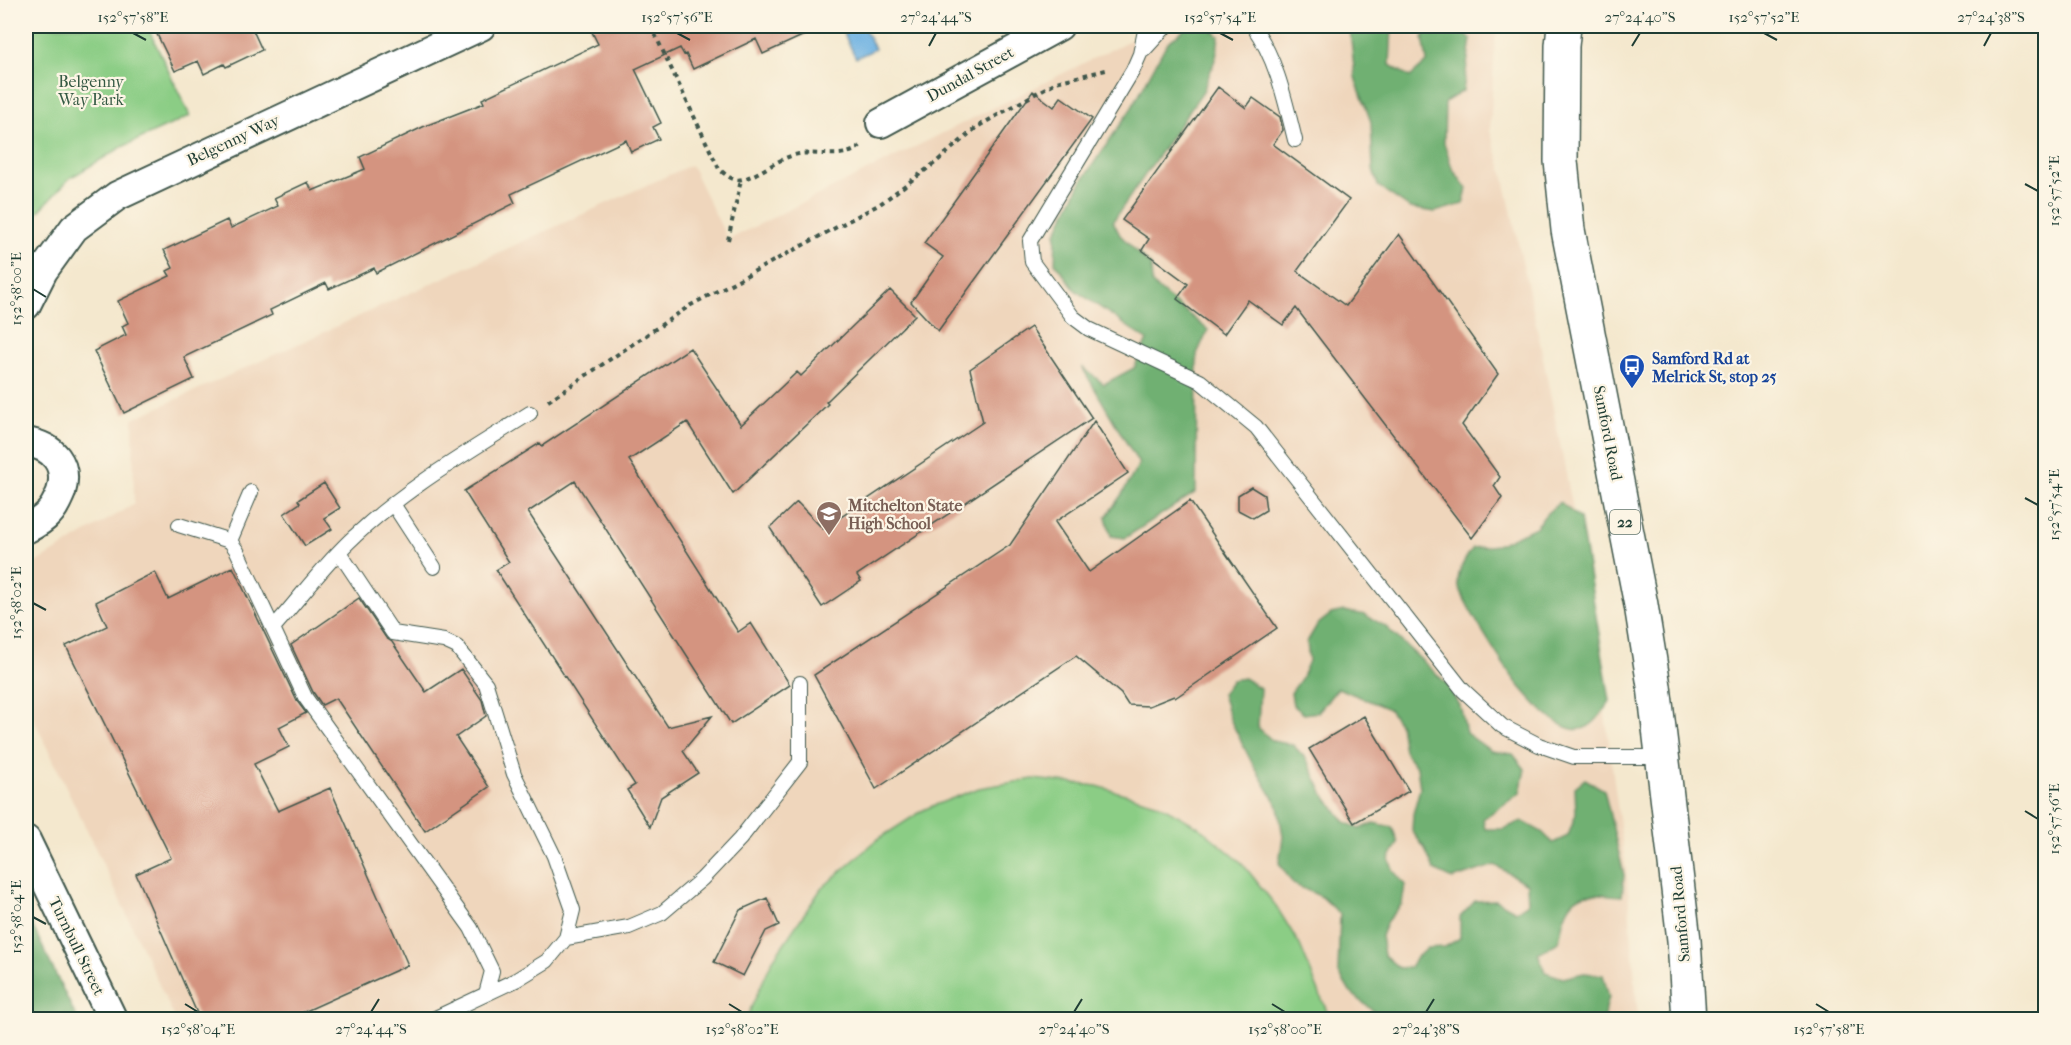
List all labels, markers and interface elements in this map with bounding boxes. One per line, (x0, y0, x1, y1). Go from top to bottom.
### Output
text: 152°57'58"E (98, 8, 168, 26)
text: 152°57'56"E (641, 8, 713, 26)
text: 27°24'44"S (900, 8, 972, 26)
text: 152°57'54"E (1184, 8, 1256, 26)
text: 27°24'40"S (1605, 8, 1676, 26)
text: 152°57'52"E (1728, 8, 1800, 26)
text: 27°24'38"S (1957, 8, 2025, 26)
street label: Dundal Street (923, 42, 1017, 106)
park label: Belgenny Way Park (57, 72, 125, 109)
street label: Belgenny Way (184, 110, 282, 170)
text: 152°57'52"E (2045, 155, 2063, 227)
text: 152°58'00"E (7, 252, 25, 326)
place label: Samford Rd at Melrick St, stop 25 (1651, 349, 1777, 387)
bus stop icon: Samford Rd at Melrick St, stop 25 (1617, 352, 1647, 390)
street label: Samford Road (1589, 384, 1627, 482)
text: 152°57'54"E (2045, 469, 2063, 541)
place label: Mitchelton State High School (847, 496, 963, 534)
school or university icon: Mitchelton State High School (814, 499, 844, 537)
road number: 22 (1610, 510, 1640, 534)
text: 152°58'02"E (7, 566, 25, 640)
text: 152°57'56"E (2045, 783, 2063, 855)
street label: Samford Road (1666, 865, 1694, 963)
text: 152°58'04"E (7, 880, 25, 954)
street label: Turnbull Street (45, 894, 109, 999)
text: 152°58'04"E (161, 1020, 235, 1038)
text: 27°24'44"S (335, 1020, 407, 1038)
text: 152°58'02"E (705, 1020, 779, 1038)
text: 27°24'40"S (1039, 1020, 1110, 1038)
text: 152°58'00"E (1248, 1020, 1322, 1038)
text: 27°24'38"S (1392, 1020, 1460, 1038)
text: 152°57'58"E (1794, 1020, 1864, 1038)

